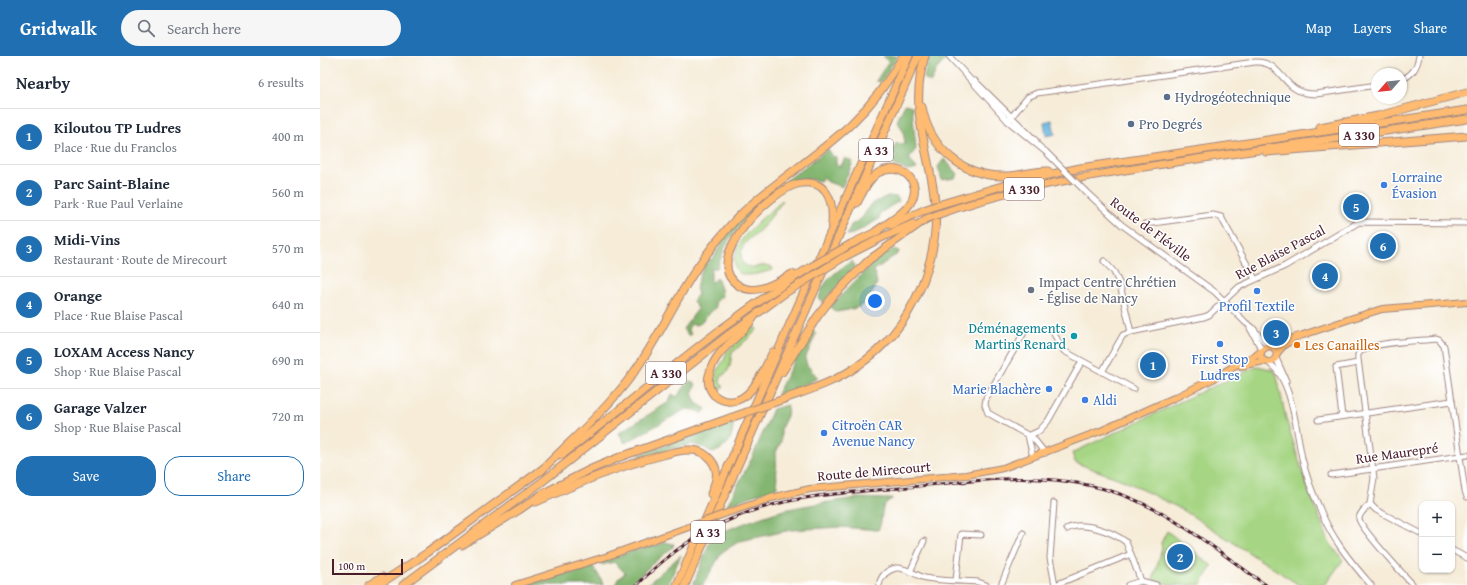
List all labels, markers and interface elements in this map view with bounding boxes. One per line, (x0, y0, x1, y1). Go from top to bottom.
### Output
search box (121, 10, 401, 46)
text: Gridwalk (20, 14, 97, 42)
icon: search (135, 17, 157, 39)
text: Search here (167, 18, 241, 39)
text: Map (1306, 18, 1332, 38)
text: Layers (1354, 18, 1392, 38)
text: Share (1414, 18, 1447, 38)
north arrow (1371, 68, 1407, 104)
text: Nearby (16, 70, 70, 95)
text: 6 results (258, 73, 304, 92)
place label: Hydrogéotechnique (1175, 87, 1291, 107)
marker: Hydrogéotechnique (1162, 92, 1172, 102)
place label: Pro Degrés (1139, 114, 1202, 134)
text: Kiloutou TP Ludres (54, 117, 181, 138)
marker: Pro Degrés (1126, 119, 1136, 129)
road number: A 330 (1339, 124, 1379, 146)
text: 1 (26, 127, 32, 146)
text: 400 m (272, 127, 304, 146)
text: Place · Rue du Franclos (54, 138, 177, 157)
road number: A 33 (859, 139, 893, 161)
place label: Lorraine Évasion (1392, 167, 1443, 203)
text: Parc Saint-Blaine (54, 173, 170, 194)
road number: A 330 (1004, 178, 1044, 200)
marker: Lorraine Évasion (1379, 180, 1389, 190)
text: 2 (26, 183, 32, 202)
text: 560 m (272, 183, 304, 202)
street label: Route de Fléville (1106, 192, 1196, 266)
pin: 5 (1343, 192, 1369, 222)
text: Park · Rue Paul Verlaine (54, 194, 183, 213)
street label: Rue Blaise Pascal (1231, 220, 1329, 284)
text: Midi-Vins (54, 229, 120, 250)
pin: 6 (1370, 231, 1396, 261)
text: 3 (26, 239, 32, 258)
text: 570 m (272, 239, 304, 258)
text: Restaurant · Route de Mirecourt (54, 250, 227, 269)
pin: 4 (1312, 261, 1338, 291)
place label: Impact Centre Chrétien - Église de Nancy (1039, 272, 1177, 308)
text: Orange (54, 285, 102, 306)
marker: Impact Centre Chrétien - Église de Nancy (1026, 285, 1036, 295)
marker: Profil Textile (1252, 286, 1262, 296)
your location (865, 291, 885, 311)
text: 4 (26, 295, 32, 314)
text: 640 m (272, 295, 304, 314)
place label: Profil Textile (1219, 296, 1295, 316)
text: Place · Rue Blaise Pascal (54, 306, 183, 325)
place label: Déménagements Martins Renard (969, 318, 1067, 354)
pin: 3 (1263, 318, 1289, 348)
marker: Déménagements Martins Renard (1069, 331, 1079, 341)
place label: Les Canailles (1305, 335, 1380, 355)
marker: First Stop Ludres (1215, 339, 1225, 349)
marker: Les Canailles (1292, 340, 1302, 350)
text: LOXAM Access Nancy (54, 341, 194, 362)
place label: First Stop Ludres (1192, 349, 1249, 385)
pin: 1 (1140, 350, 1166, 380)
text: 5 (26, 351, 32, 370)
text: 690 m (272, 351, 304, 370)
text: Shop · Rue Blaise Pascal (54, 362, 181, 381)
road number: A 330 (646, 362, 686, 384)
place label: Marie Blachère (953, 379, 1041, 399)
marker: Marie Blachère (1044, 384, 1054, 394)
place label: Aldi (1093, 390, 1117, 410)
marker: Aldi (1080, 395, 1090, 405)
text: Garage Valzer (54, 397, 147, 418)
text: 6 (26, 407, 32, 426)
text: 720 m (272, 407, 304, 426)
place label: Citroën CAR Avenue Nancy (832, 415, 915, 451)
text: Shop · Rue Blaise Pascal (54, 418, 181, 437)
marker: Citroën CAR Avenue Nancy (819, 428, 829, 438)
street label: Rue Maurepré (1355, 437, 1440, 469)
button: Save (16, 456, 156, 496)
button: Share (164, 456, 304, 496)
street label: Route de Mirecourt (817, 456, 932, 486)
map controls (1419, 501, 1455, 573)
button: + (1419, 501, 1455, 537)
road number: A 33 (691, 521, 725, 543)
button: − (1419, 537, 1455, 573)
pin: 2 (1167, 542, 1193, 572)
scale bar (332, 557, 403, 576)
text: 100 m (338, 558, 365, 574)

